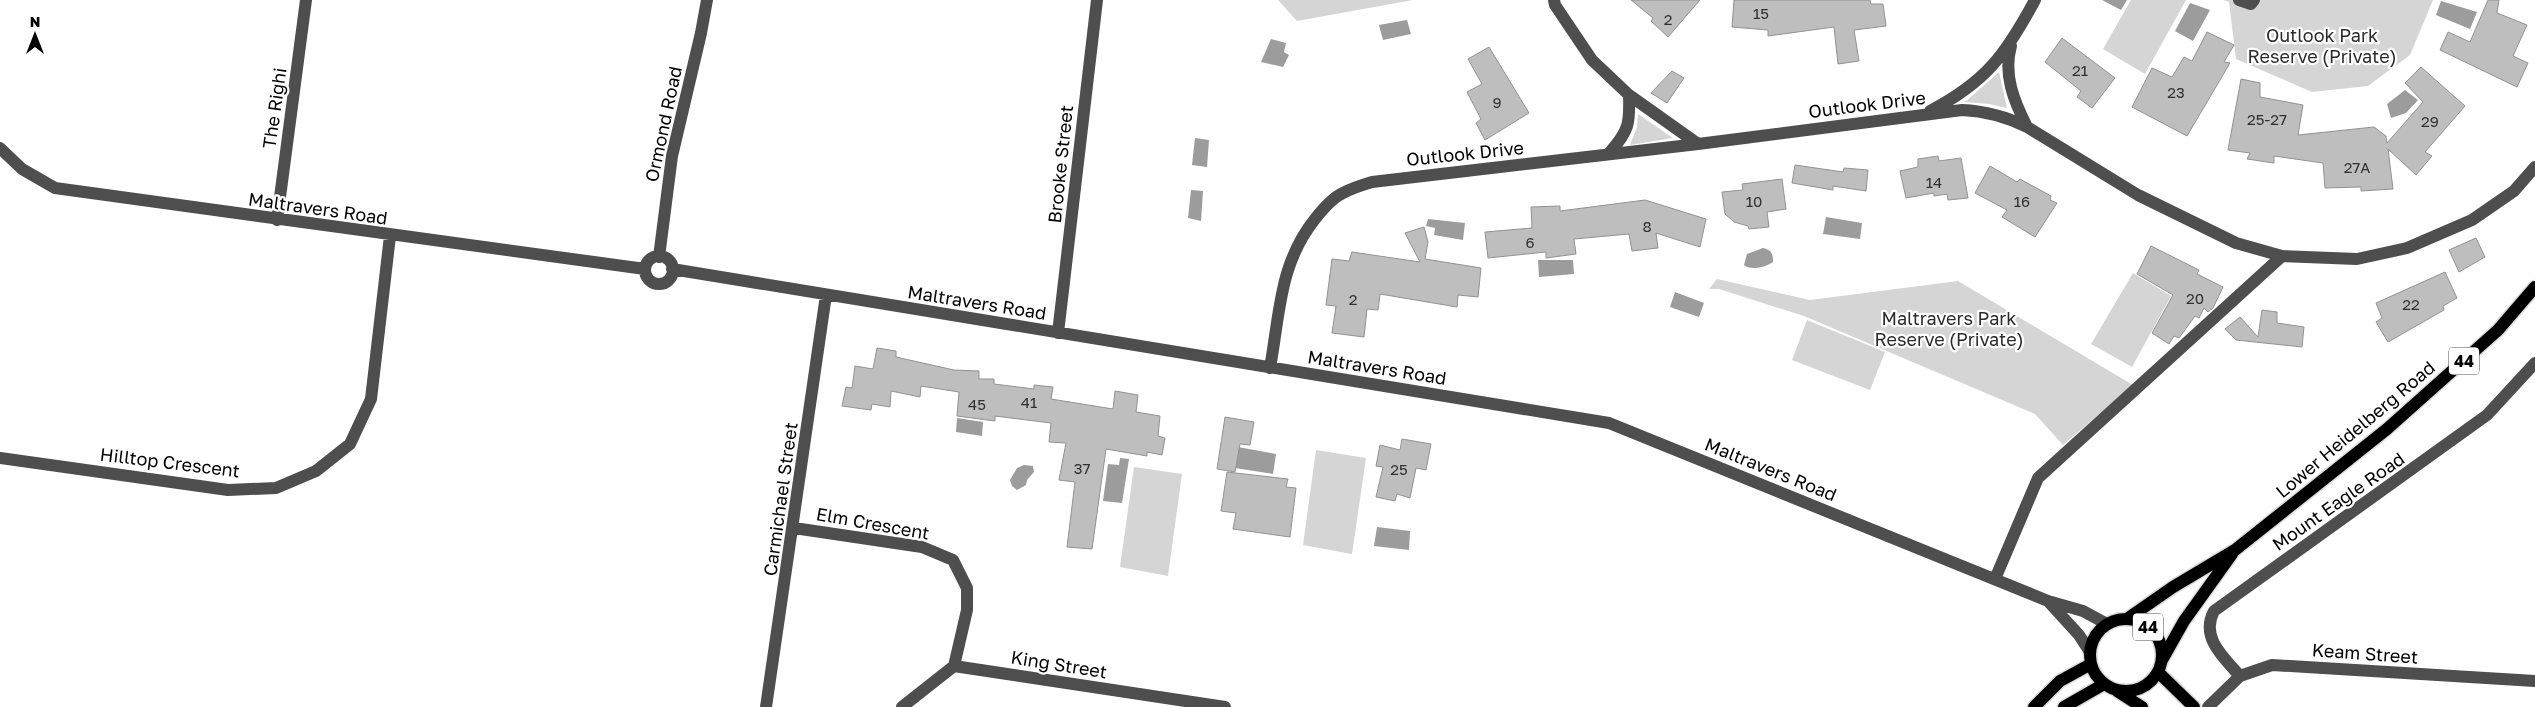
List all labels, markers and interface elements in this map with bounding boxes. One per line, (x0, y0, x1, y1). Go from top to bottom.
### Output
house number: 15 (1753, 4, 1769, 22)
north arrow (10, 10, 60, 60)
house number: 2 (1664, 10, 1672, 28)
text: N (30, 13, 40, 30)
park label: Outlook Park Reserve (Private) (2247, 24, 2397, 67)
house number: 21 (2072, 61, 2088, 79)
street label: Ormond Road (640, 64, 686, 184)
street label: The Righi (257, 66, 291, 150)
house number: 23 (2167, 83, 2185, 101)
street label: Outlook Drive (1807, 86, 1927, 122)
house number: 9 (1492, 93, 1502, 111)
street label: Brooke Street (1043, 104, 1077, 224)
house number: 25-27 (2247, 110, 2287, 128)
house number: 29 (2421, 112, 2439, 130)
street label: Outlook Drive (1405, 136, 1525, 170)
house number: 27A (2344, 158, 2370, 176)
house number: 14 (1926, 173, 1942, 191)
street label: Maltravers Road (247, 187, 389, 229)
house number: 10 (1746, 192, 1762, 210)
house number: 16 (2014, 192, 2030, 210)
house number: 8 (1642, 217, 1652, 235)
house number: 6 (1525, 233, 1535, 251)
street label: Maltravers Road (906, 280, 1048, 324)
house number: 20 (2186, 289, 2204, 307)
house number: 2 (1349, 290, 1357, 308)
house number: 22 (2402, 295, 2420, 313)
park label: Maltravers Park Reserve (Private) (1874, 307, 2024, 350)
street label: Maltravers Road (1306, 345, 1448, 389)
road number: 44 (2449, 348, 2479, 374)
street label: Lower Heidelberg Road (2271, 356, 2439, 502)
house number: 41 (1021, 393, 1037, 411)
house number: 45 (968, 395, 986, 413)
street label: Carmichael Street (758, 421, 802, 577)
street label: Maltravers Road (1702, 433, 1840, 505)
street label: Hilltop Crescent (99, 443, 241, 481)
street label: Mount Eagle Road (2268, 447, 2408, 555)
house number: 37 (1074, 459, 1090, 477)
house number: 25 (1390, 460, 1408, 478)
street label: Elm Crescent (815, 502, 931, 544)
road number: 44 (2133, 614, 2163, 640)
street label: Keam Street (2311, 638, 2419, 668)
street label: King Street (1009, 646, 1109, 682)

